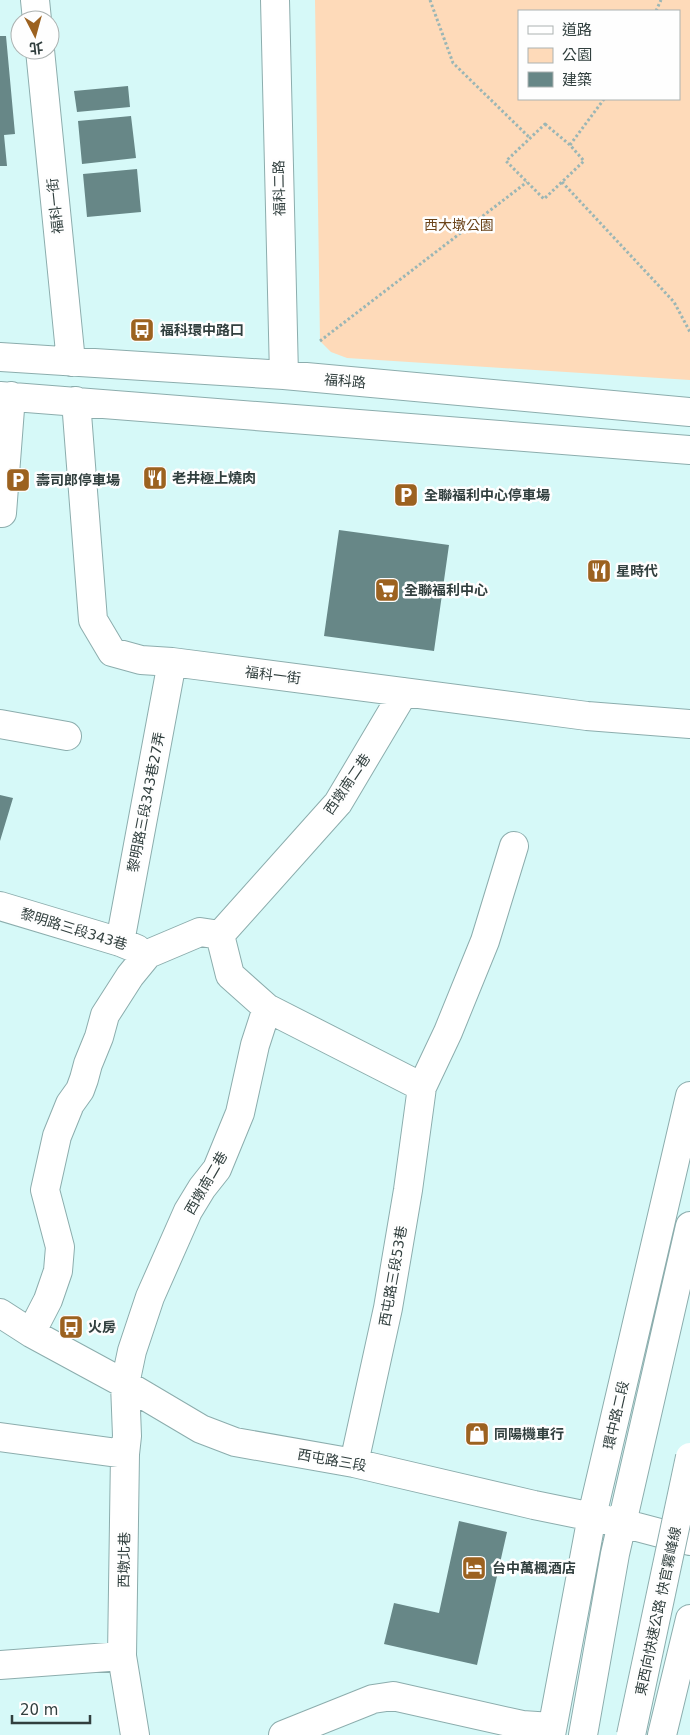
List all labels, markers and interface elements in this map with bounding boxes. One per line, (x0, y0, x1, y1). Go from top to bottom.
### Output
north arrow (10, 10, 60, 60)
legend (518, 10, 680, 100)
text: 道路 (562, 21, 592, 39)
text: 北 (29, 39, 44, 57)
text: 公園 (562, 46, 592, 64)
text: 建築 (562, 71, 592, 89)
street label: 福科二路 (271, 160, 287, 216)
street label: 福科一街 (44, 177, 66, 235)
park label: 西大墩公園 (424, 217, 494, 233)
bus stop icon: 福科環中路口 (129, 317, 155, 343)
place label: 福科環中路口 (160, 322, 244, 338)
street label: 福科路 (323, 371, 367, 391)
restaurant icon: 老井極上燒肉 (142, 465, 168, 491)
parking icon: 壽司郎停車場 (5, 467, 31, 493)
place label: 老井極上燒肉 (172, 470, 256, 486)
place label: 壽司郎停車場 (36, 472, 120, 488)
parking icon: 全聯福利中心停車場 (393, 482, 419, 508)
place label: 全聯福利中心停車場 (424, 487, 550, 503)
restaurant icon: 星時代 (586, 558, 612, 584)
place label: 星時代 (616, 563, 658, 579)
supermarket icon: 全聯福利中心 (374, 577, 400, 603)
place label: 全聯福利中心 (404, 582, 488, 598)
street label: 福科一街 (244, 664, 302, 686)
street label: 黎明路三段343巷27弄 (125, 731, 167, 873)
street label: 西墩南二巷 (321, 751, 373, 817)
street label: 黎明路三段343巷 (19, 905, 129, 953)
street label: 西墩南二巷 (182, 1149, 230, 1217)
street label: 西屯路三段53巷 (376, 1224, 410, 1328)
bus stop icon: 火房 (58, 1314, 84, 1340)
place label: 火房 (88, 1319, 116, 1335)
street label: 環中路二段 (600, 1379, 632, 1451)
shop icon: 同陽機車行 (464, 1421, 490, 1447)
place label: 同陽機車行 (494, 1426, 564, 1442)
street label: 西屯路三段 (296, 1446, 368, 1474)
street label: 東西向快速公路 快官霧峰線 (632, 1525, 684, 1697)
street label: 西墩北巷 (116, 1532, 132, 1588)
hotel icon: 台中萬楓酒店 (461, 1555, 487, 1581)
place label: 台中萬楓酒店 (492, 1560, 576, 1576)
scale bar (12, 1692, 90, 1724)
text: 20 m (20, 1701, 58, 1719)

